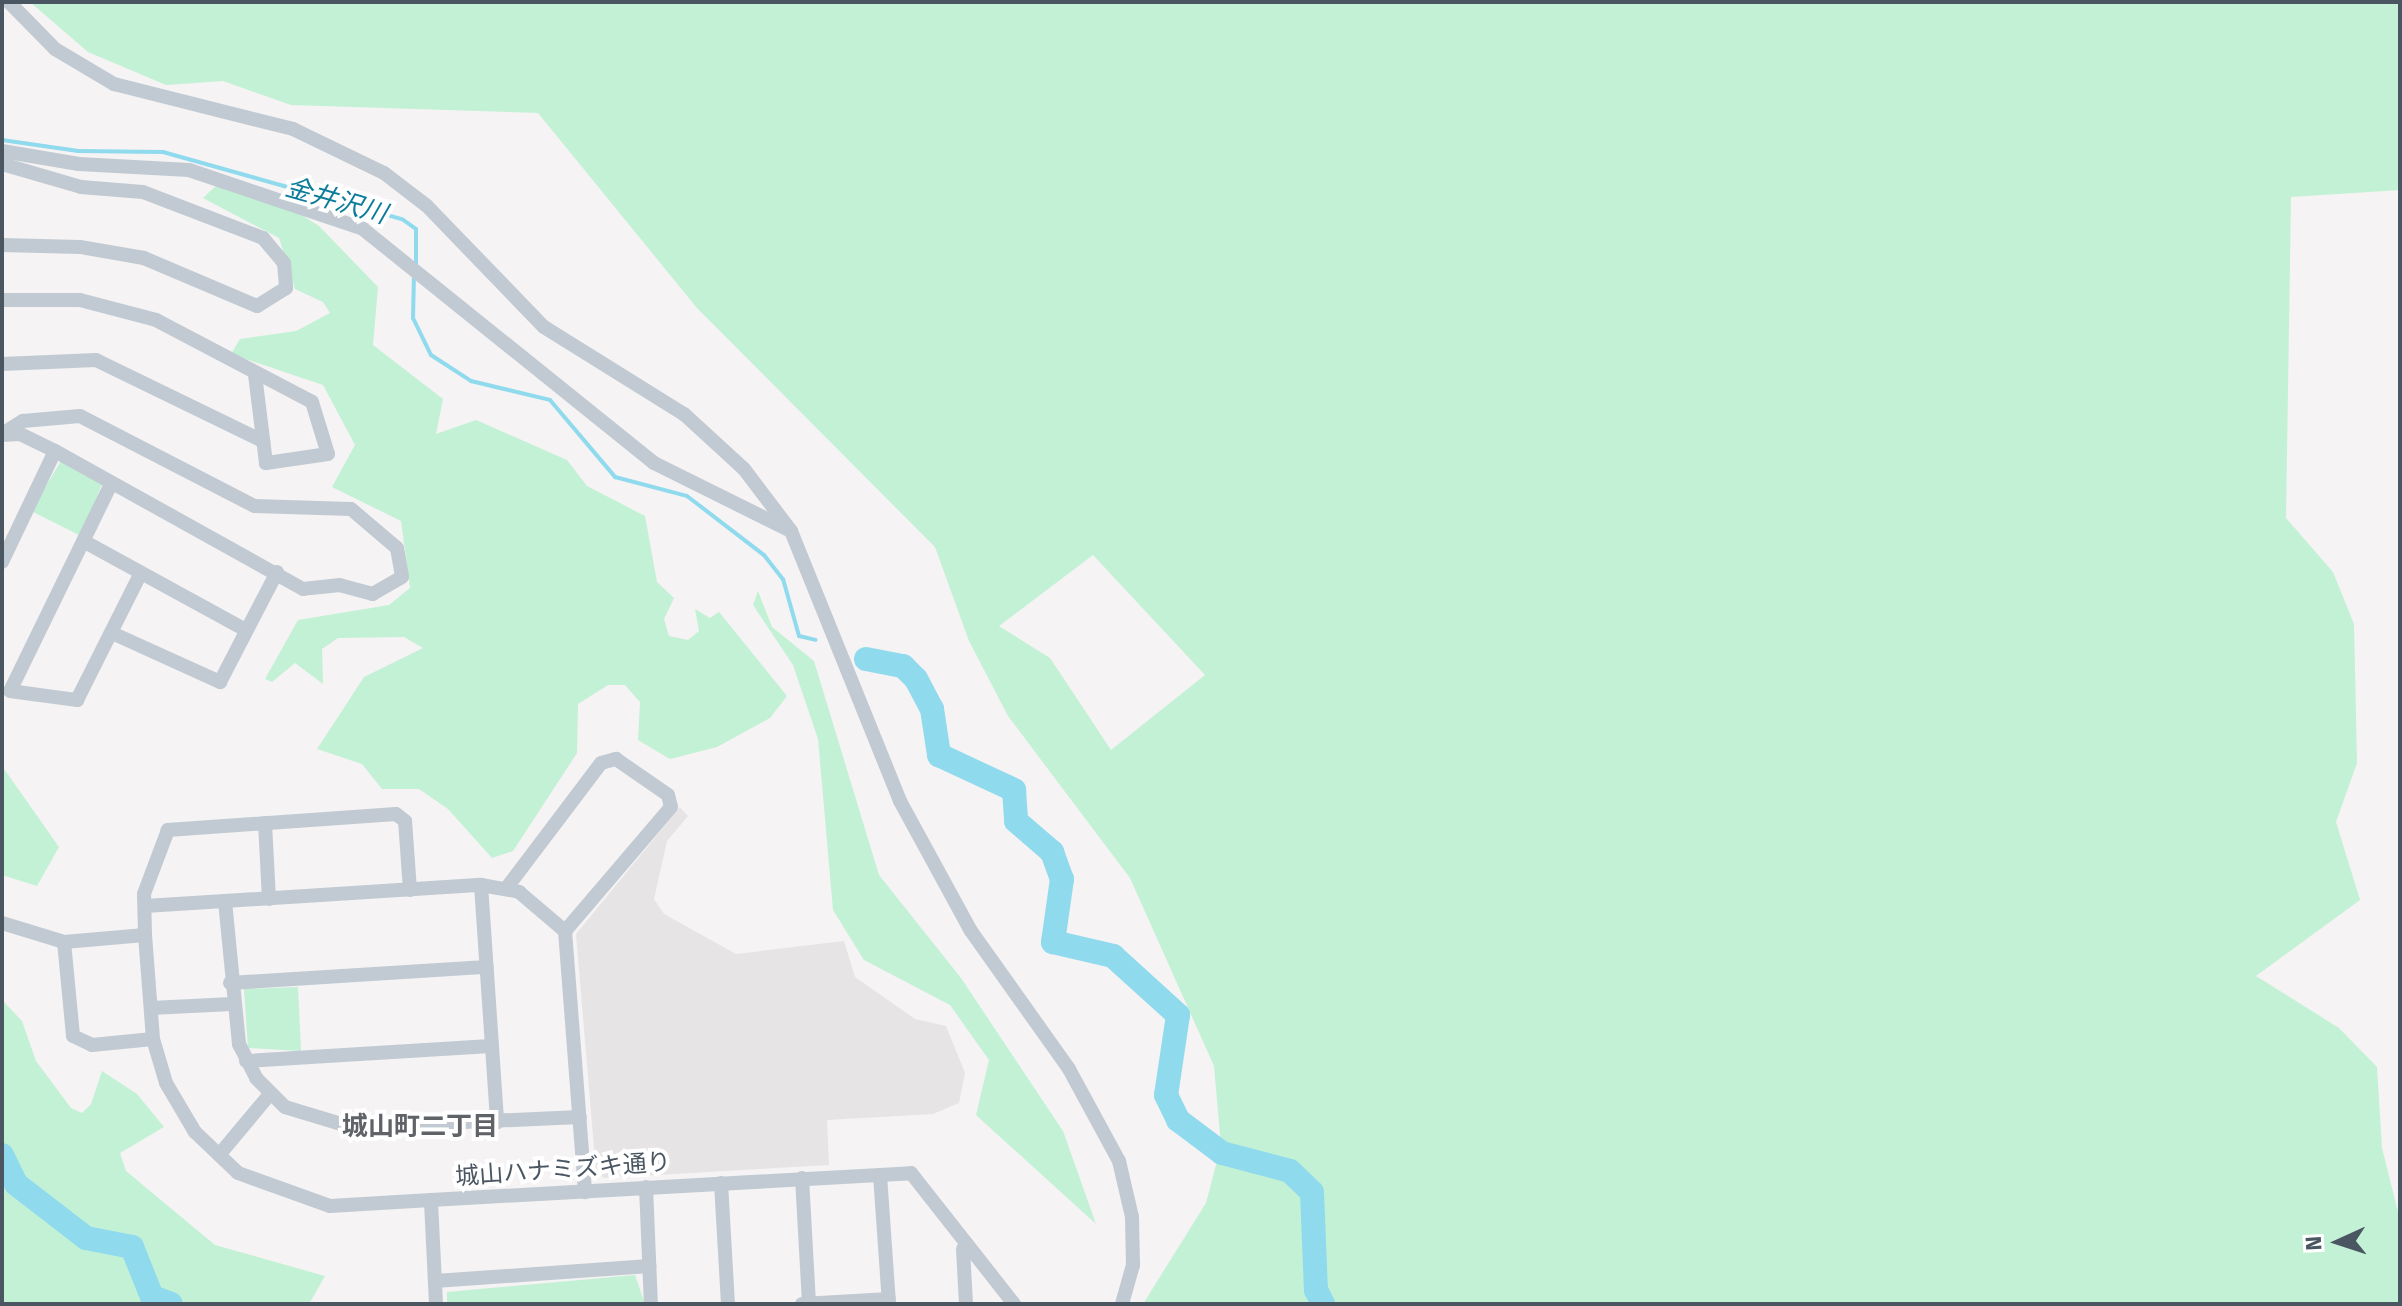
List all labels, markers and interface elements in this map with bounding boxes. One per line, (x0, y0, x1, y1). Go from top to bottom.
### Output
water label: 金井沢川 (282, 172, 390, 230)
district label: 城山町二丁目 (342, 1111, 498, 1143)
street label: 城山ハナミズキ通り (454, 1148, 672, 1192)
north arrow (2298, 1202, 2378, 1282)
text: N (2300, 1235, 2327, 1251)

